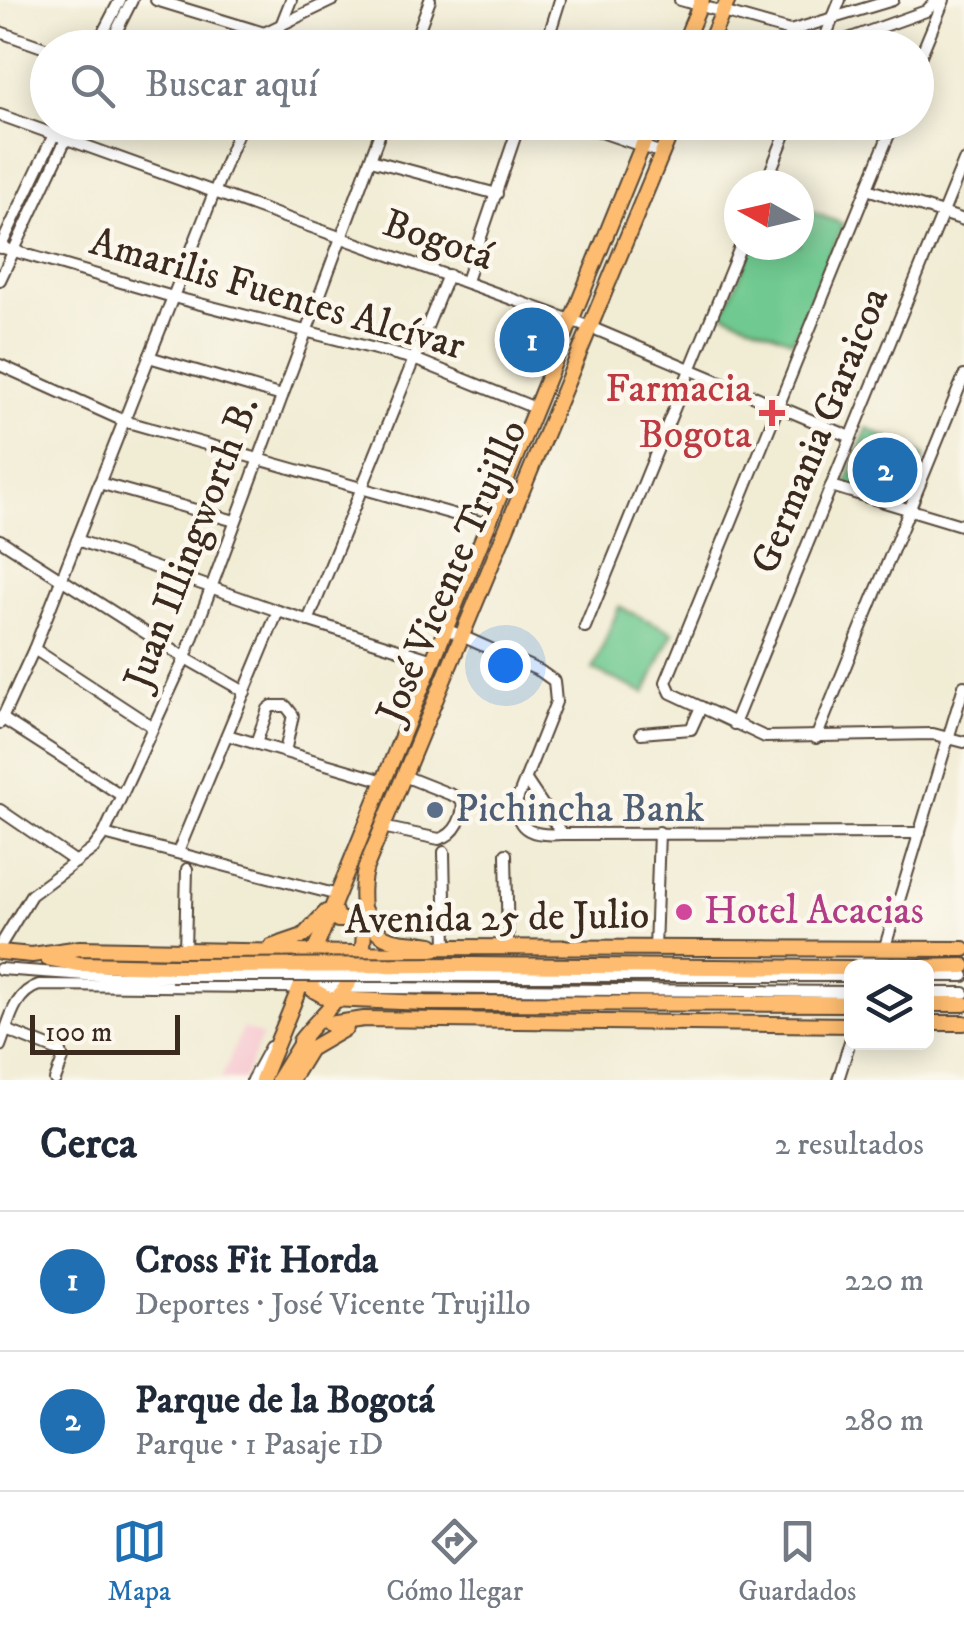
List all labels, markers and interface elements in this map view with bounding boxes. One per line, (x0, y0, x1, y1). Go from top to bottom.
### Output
search box (30, 30, 934, 140)
icon: search (65, 58, 120, 113)
text: Buscar aquí (145, 61, 318, 109)
north arrow (724, 170, 814, 260)
street label: Bogotá (376, 199, 500, 283)
street label: Amarilis Fuentes Alcívar (84, 218, 470, 372)
street label: Germania Garaicoa (741, 281, 901, 581)
pin: 1 (500, 302, 564, 378)
place label: Farmacia Bogota (605, 365, 752, 461)
street label: Juan Illingworth B. (113, 389, 272, 700)
marker: Farmacia Bogota (761, 402, 783, 424)
street label: José Vicente Trujillo (365, 413, 539, 735)
pin: 2 (852, 432, 918, 508)
your location (480, 640, 531, 691)
place label: Pichincha Bank (455, 785, 705, 835)
marker: Pichincha Bank (424, 799, 446, 821)
place label: Hotel Acacias (704, 887, 924, 937)
street label: Avenida 25 de Julio (344, 891, 650, 947)
marker: Hotel Acacias (673, 901, 695, 923)
map controls (844, 960, 934, 1050)
button: layers (844, 960, 934, 1050)
scale bar (30, 1010, 180, 1054)
text: 100 m (45, 1015, 112, 1050)
text: Cerca (40, 1119, 137, 1171)
text: 2 resultados (775, 1125, 924, 1165)
text: Cross Fit Horda (135, 1237, 378, 1285)
text: 1 (67, 1261, 78, 1301)
text: 220 m (844, 1261, 924, 1301)
text: Deportes · José Vicente Trujillo (135, 1285, 531, 1325)
text: Parque de la Bogotá (135, 1377, 435, 1425)
text: 2 (65, 1401, 80, 1441)
text: 280 m (844, 1401, 924, 1441)
text: Parque · 1 Pasaje 1D (135, 1425, 383, 1465)
tab: Mapa (108, 1514, 171, 1609)
tab: Cómo llegar (386, 1514, 523, 1609)
tab: Guardados (738, 1514, 856, 1609)

